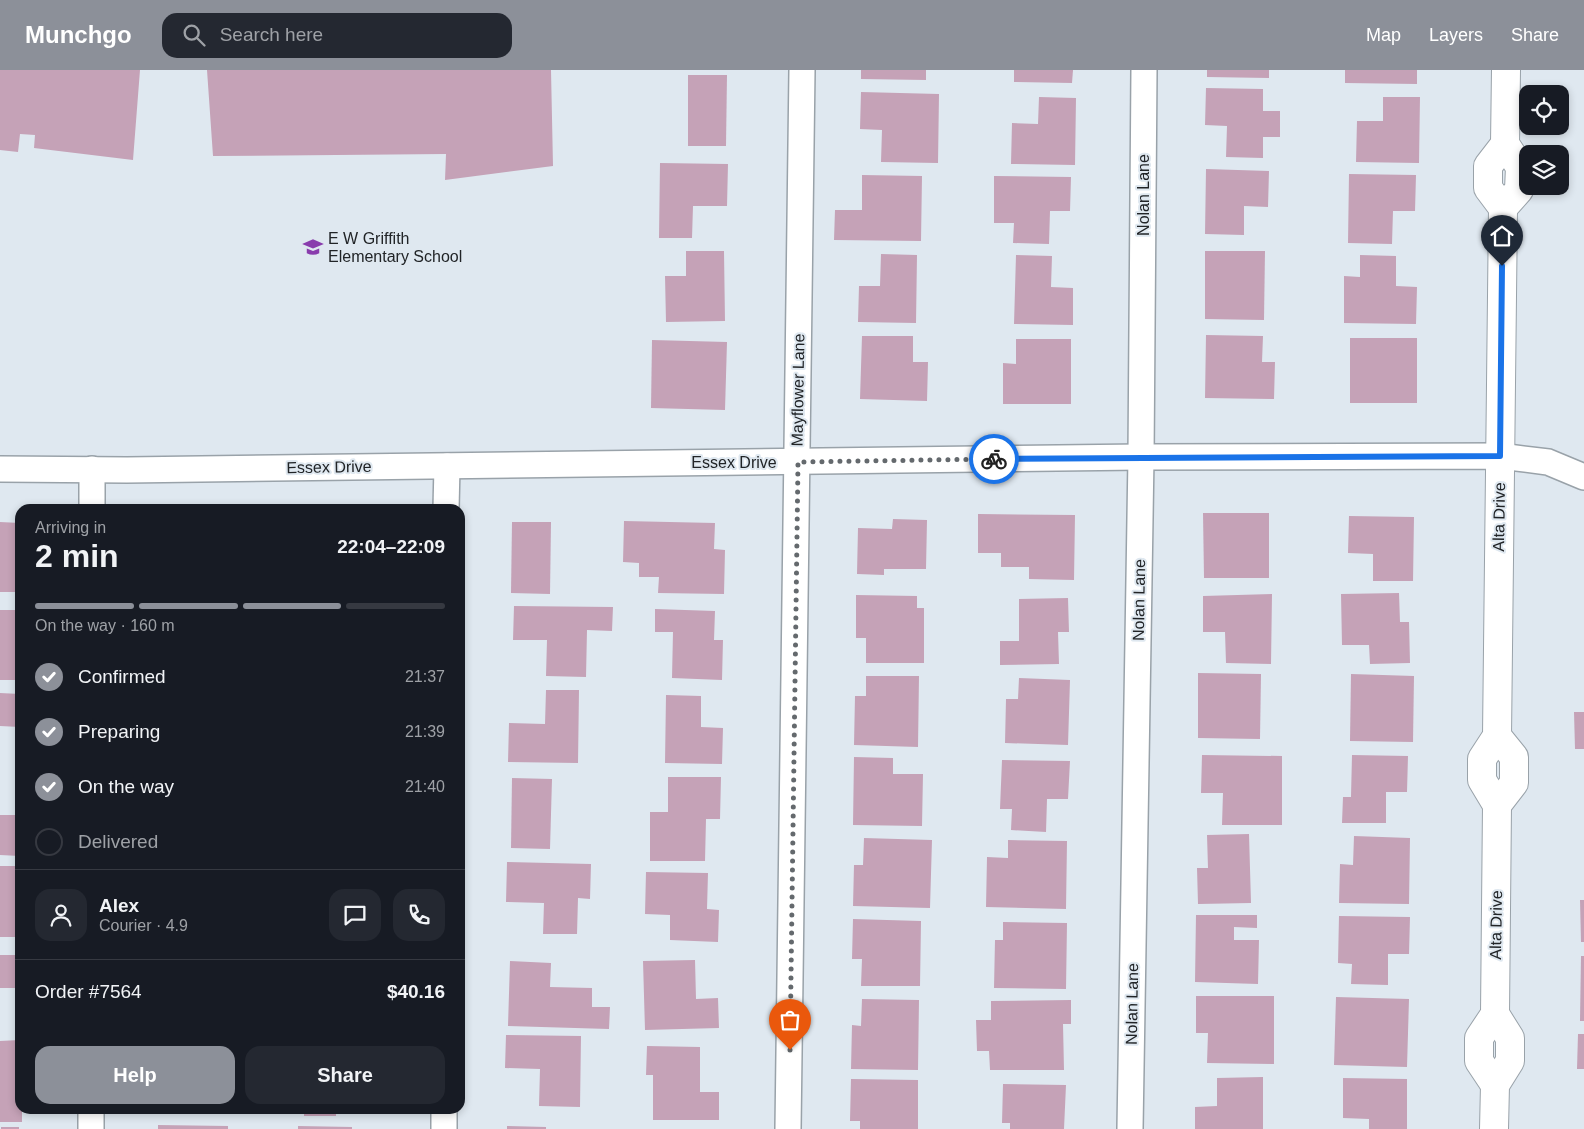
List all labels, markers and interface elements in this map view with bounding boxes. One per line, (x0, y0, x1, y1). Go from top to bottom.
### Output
search box (162, 13, 512, 58)
text: Munchgo (25, 21, 132, 48)
icon: search (180, 21, 208, 49)
text: Search here (220, 24, 323, 45)
text: Map (1366, 25, 1401, 45)
text: Layers (1429, 25, 1483, 45)
text: Share (1511, 25, 1559, 45)
map controls (1519, 85, 1569, 195)
button: locate (1519, 85, 1569, 135)
button: layers (1519, 145, 1569, 195)
street label: Nolan Lane (1135, 154, 1152, 236)
pin (1481, 215, 1523, 266)
icon: home (1488, 222, 1516, 250)
place label: E W Griffith Elementary School (328, 230, 462, 265)
school or university icon: E W Griffith Elementary School (302, 236, 324, 258)
street label: Mayflower Lane (789, 333, 807, 447)
courier (969, 434, 1019, 484)
icon: bike (980, 445, 1008, 473)
street label: Essex Drive (691, 454, 777, 471)
street label: Essex Drive (286, 458, 372, 476)
street label: Alta Drive (1490, 482, 1508, 552)
text: Arriving in (35, 519, 106, 536)
text: 22:04–22:09 (337, 536, 445, 557)
text: 2 min (35, 538, 119, 574)
street label: Nolan Lane (1130, 559, 1148, 641)
text: On the way · 160 m (35, 617, 175, 634)
icon: check (35, 663, 63, 691)
text: Confirmed (78, 666, 166, 687)
text: 21:37 (405, 668, 445, 685)
icon: check (35, 718, 63, 746)
text: Preparing (78, 721, 160, 742)
text: 21:39 (405, 723, 445, 740)
icon: check (35, 773, 63, 801)
text: On the way (78, 776, 174, 797)
text: 21:40 (405, 778, 445, 795)
text: Delivered (78, 831, 158, 852)
button: person (35, 889, 87, 941)
button: chat (329, 889, 381, 941)
button: phone (393, 889, 445, 941)
street label: Alta Drive (1487, 890, 1505, 960)
text: Alex (99, 895, 139, 916)
text: Courier · 4.9 (99, 917, 188, 934)
street label: Nolan Lane (1123, 963, 1141, 1045)
text: Order #7564 (35, 981, 142, 1002)
text: $40.16 (387, 981, 445, 1002)
pin (769, 999, 811, 1050)
icon: bag (776, 1006, 804, 1034)
button: Help (35, 1046, 235, 1104)
button: Share (245, 1046, 445, 1104)

